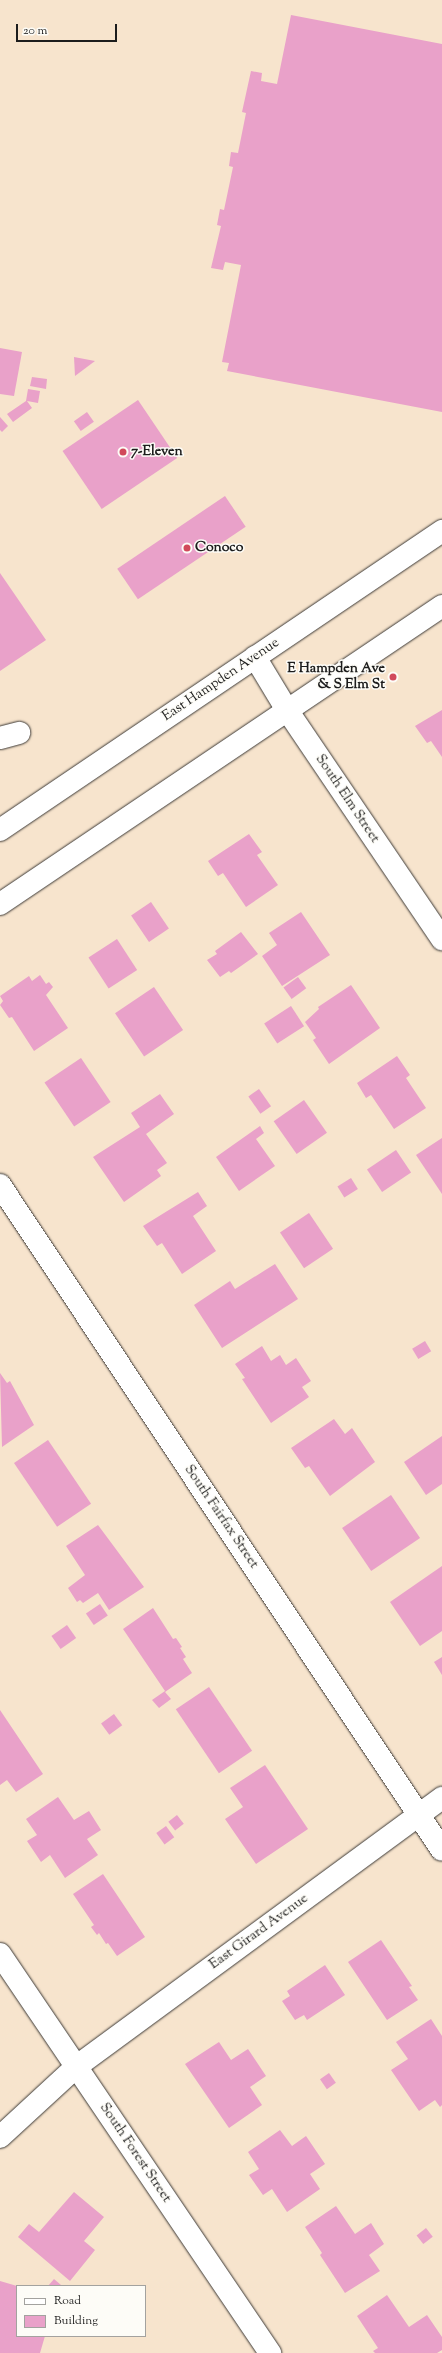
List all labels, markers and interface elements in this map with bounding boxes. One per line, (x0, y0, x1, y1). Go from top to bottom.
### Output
scale bar (18, 16, 119, 42)
text: 20 m (23, 22, 47, 40)
place label: 7-Eleven (131, 444, 183, 460)
marker: 7-Eleven (118, 447, 128, 457)
place label: Conoco (195, 540, 243, 556)
marker: Conoco (182, 543, 192, 553)
street label: East Hampden Avenue (159, 635, 283, 725)
place label: E Hampden Ave & S Elm St (287, 661, 385, 694)
marker: E Hampden Ave & S Elm St (388, 672, 398, 682)
street label: South Elm Street (311, 752, 383, 846)
street label: South Fairfax Street (180, 1462, 262, 1572)
street label: East Girard Avenue (206, 1891, 312, 1973)
street label: South Forest Street (95, 2100, 175, 2206)
legend (16, 2285, 146, 2337)
text: Road (54, 2292, 81, 2310)
text: Building (54, 2312, 98, 2330)

